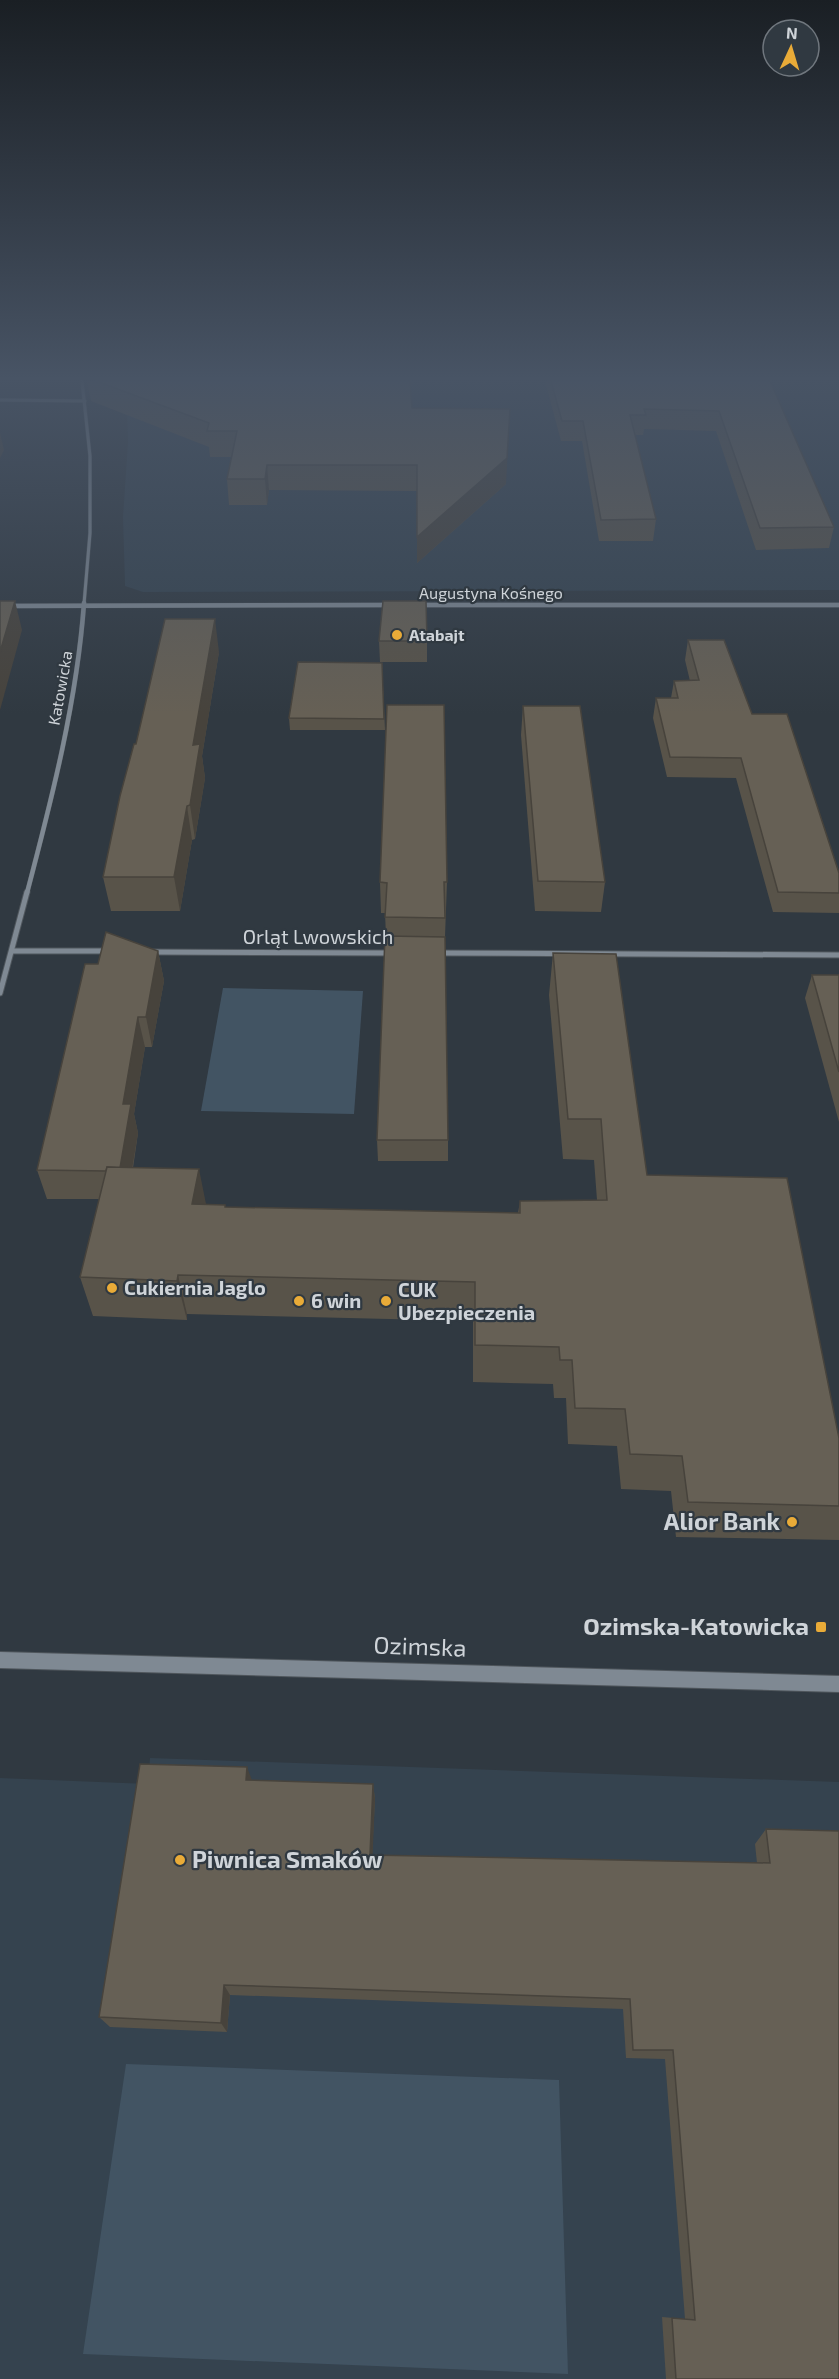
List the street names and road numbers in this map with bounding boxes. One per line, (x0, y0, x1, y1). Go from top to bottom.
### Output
street label: Augustyna Kośnego (419, 583, 563, 602)
street label: Katowicka (44, 649, 75, 727)
street label: Orląt Lwowskich (243, 924, 393, 948)
street label: Ozimska (373, 1629, 467, 1662)

